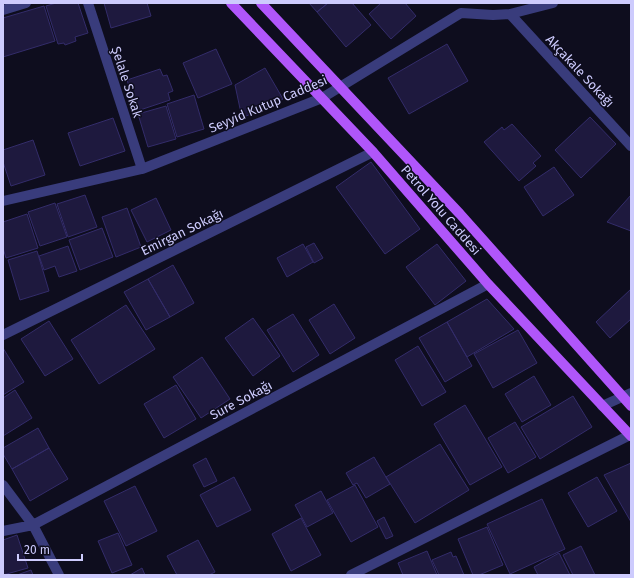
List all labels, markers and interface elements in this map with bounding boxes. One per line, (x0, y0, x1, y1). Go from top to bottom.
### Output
street label: Akçakale Sokağı (543, 32, 617, 110)
street label: Şelale Sokak (108, 44, 146, 120)
street label: Seyyid Kutup Caddesi (207, 72, 329, 136)
street label: Petrol Yolu Caddesi (398, 162, 484, 258)
street label: Emirgan Sokağı (138, 206, 226, 258)
street label: Sure Sokağı (207, 377, 275, 423)
scale bar (18, 536, 82, 562)
text: 20 m (24, 543, 50, 557)

